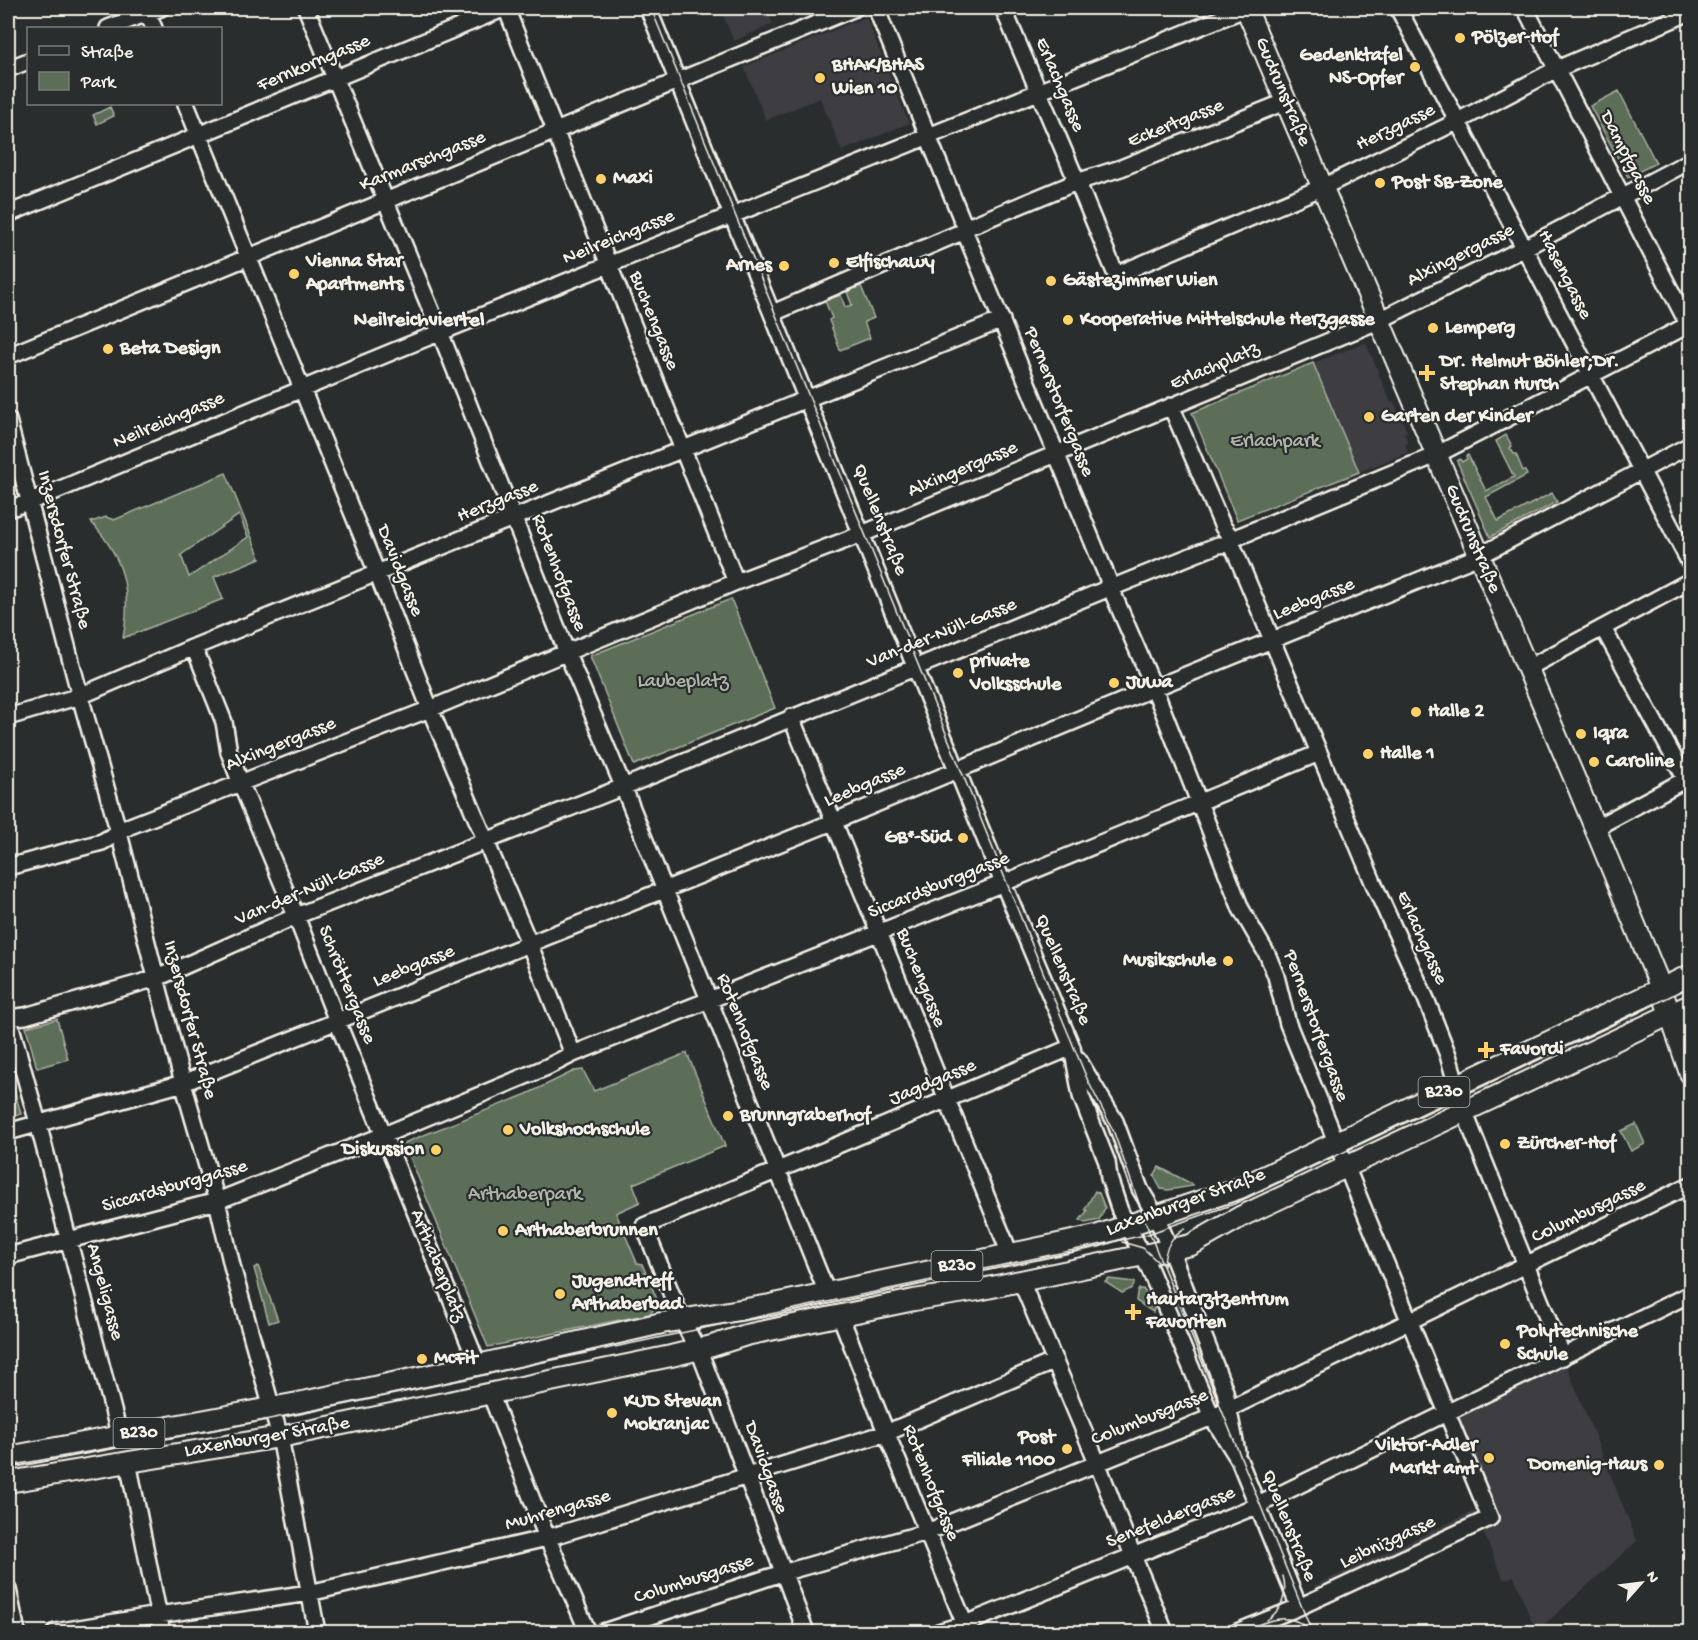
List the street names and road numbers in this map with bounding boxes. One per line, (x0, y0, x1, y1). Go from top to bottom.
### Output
street label: Fernkorngasse (253, 30, 375, 99)
street label: Erlachgasse (1029, 34, 1089, 136)
street label: Gudrunstraße (1249, 34, 1315, 150)
street label: Eckertgasse (1125, 94, 1228, 154)
street label: Herzgasse (1353, 99, 1440, 157)
street label: Dampfgasse (1593, 106, 1661, 209)
street label: Karmarschgasse (357, 126, 490, 198)
street label: Neilreichgasse (560, 205, 679, 271)
street label: Alxingergasse (1404, 219, 1519, 293)
street label: Hasengasse (1532, 226, 1597, 324)
street label: Buchengasse (622, 267, 683, 374)
street label: Pernerstorfergasse (1017, 323, 1099, 481)
street label: Erlachplatz (1167, 337, 1264, 396)
street label: Neilreichgasse (110, 387, 229, 455)
street label: Alxingergasse (905, 436, 1022, 503)
street label: Quellenstraße (846, 461, 912, 580)
street label: Inzersdorfer Straße (31, 468, 95, 633)
street label: Herzgasse (454, 475, 542, 529)
street label: Gudrunstraße (1439, 481, 1505, 597)
street label: Rotenhofgasse (525, 511, 591, 635)
street label: Davidgasse (370, 520, 428, 621)
street label: Leebgasse (1270, 573, 1359, 627)
street label: Van-der-Nüll-Gasse (863, 593, 1021, 675)
street label: Alxingergasse (223, 712, 340, 778)
street label: Leebgasse (821, 758, 910, 813)
street label: Siccardsburggasse (865, 847, 1014, 925)
street label: Van-der-Nüll-Gasse (231, 848, 389, 932)
street label: Erlachgasse (1390, 888, 1452, 989)
street label: Quellenstraße (1028, 911, 1096, 1029)
street label: Schröttergasse (312, 922, 380, 1048)
street label: Buchengasse (889, 924, 950, 1031)
street label: Inzersdorfer Straße (157, 938, 221, 1103)
street label: Leebgasse (370, 940, 459, 994)
street label: Pernerstorfergasse (1277, 946, 1353, 1105)
street label: Rotenhofgasse (710, 970, 778, 1094)
street label: Jagdgasse (886, 1054, 981, 1112)
road number: B230 (1418, 1077, 1470, 1107)
street label: Siccardsburggasse (100, 1155, 251, 1219)
street label: Laxenburger Straße (1103, 1163, 1269, 1242)
street label: Columbusgasse (1528, 1174, 1650, 1250)
street label: Arthaberplatz (404, 1206, 470, 1327)
street label: Angeligasse (80, 1241, 128, 1344)
road number: B230 (932, 1251, 982, 1281)
street label: Columbusgasse (1088, 1384, 1212, 1452)
street label: Laxenburger Straße (183, 1412, 352, 1464)
street label: Davidgasse (737, 1417, 793, 1518)
road number: B230 (114, 1418, 164, 1448)
street label: Rotenhofgasse (896, 1421, 964, 1545)
street label: Quellenstraße (1255, 1467, 1321, 1586)
street label: Senefeldergasse (1103, 1481, 1239, 1554)
street label: Muhrengasse (503, 1485, 614, 1537)
street label: Leibnizgasse (1337, 1511, 1440, 1575)
street label: Columbusgasse (631, 1550, 757, 1610)

